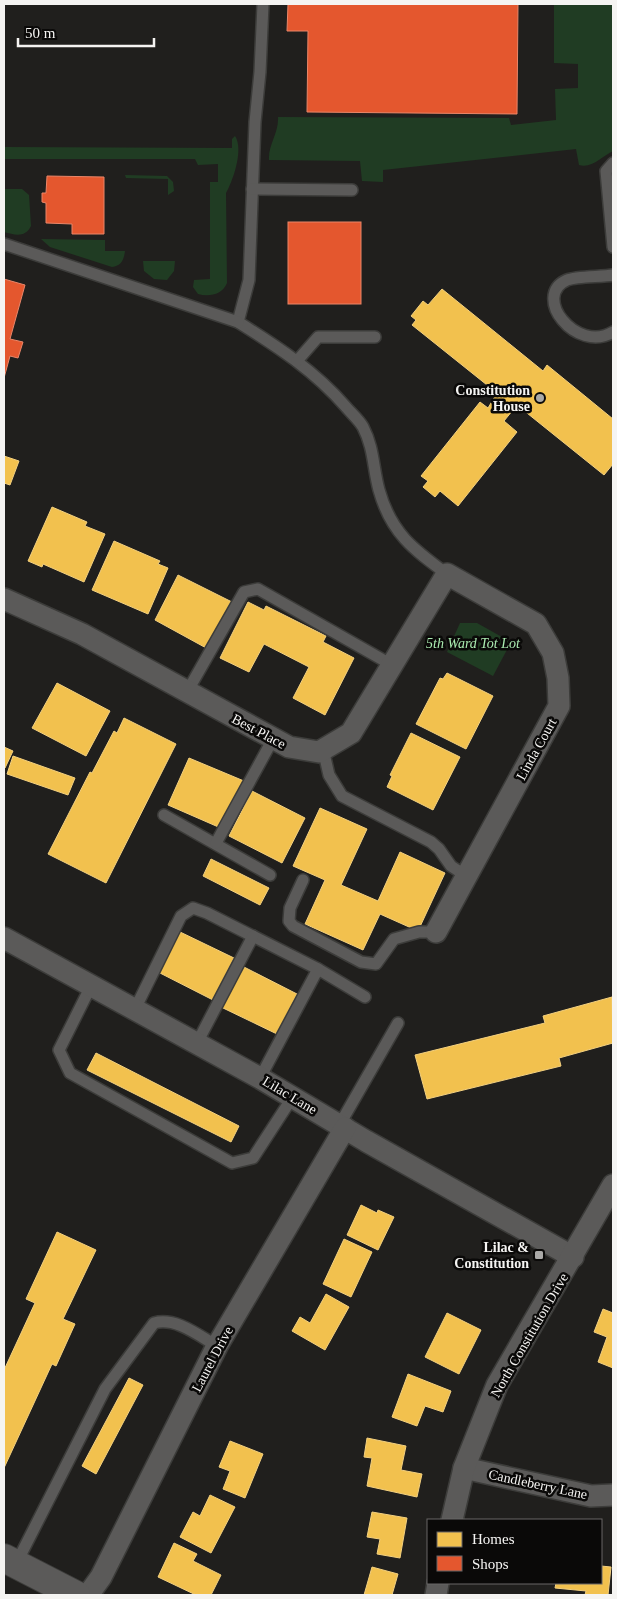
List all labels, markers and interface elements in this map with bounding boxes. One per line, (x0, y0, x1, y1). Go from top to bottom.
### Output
scale bar (18, 15, 154, 47)
text: 50 m (25, 25, 56, 41)
place label: Constitution House (455, 383, 530, 414)
marker: Constitution House (534, 392, 546, 404)
park label: 5th Ward Tot Lot (426, 636, 521, 651)
street label: Best Place (229, 711, 288, 752)
street label: Linda Court (513, 716, 560, 783)
street label: Lilac Lane (260, 1073, 319, 1117)
place label: Lilac & Constitution (454, 1240, 529, 1271)
marker: Lilac & Constitution (533, 1249, 545, 1261)
street label: North Constitution Drive (488, 1271, 571, 1400)
street label: Laurel Drive (189, 1324, 236, 1395)
street label: Candleberry Lane (487, 1467, 589, 1502)
legend (427, 1519, 602, 1584)
text: Homes (472, 1531, 515, 1547)
text: Shops (472, 1556, 509, 1572)

